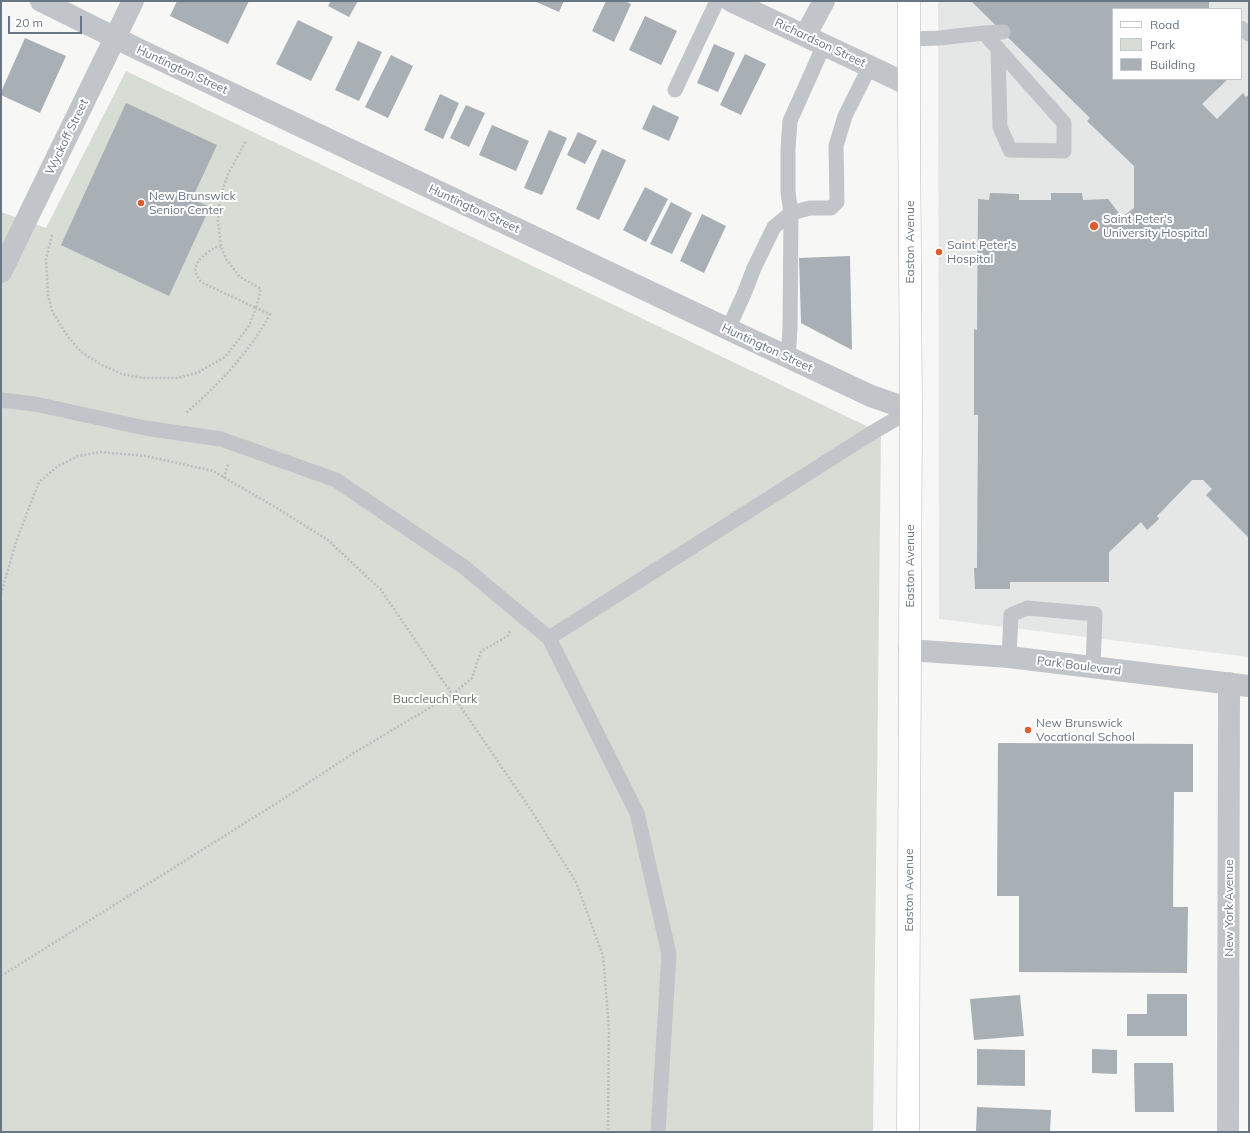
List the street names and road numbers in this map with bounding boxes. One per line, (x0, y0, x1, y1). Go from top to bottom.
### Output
street label: Richardson Street (772, 16, 868, 70)
street label: Huntington Street (134, 43, 230, 97)
street label: Wyckoff Street (42, 97, 92, 177)
street label: Huntington Street (426, 182, 522, 236)
street label: Easton Avenue (903, 200, 917, 284)
street label: Huntington Street (719, 321, 815, 375)
street label: Easton Avenue (903, 524, 917, 608)
street label: Park Boulevard (1036, 654, 1122, 678)
street label: Easton Avenue (902, 848, 916, 932)
street label: New York Avenue (1222, 859, 1236, 957)

